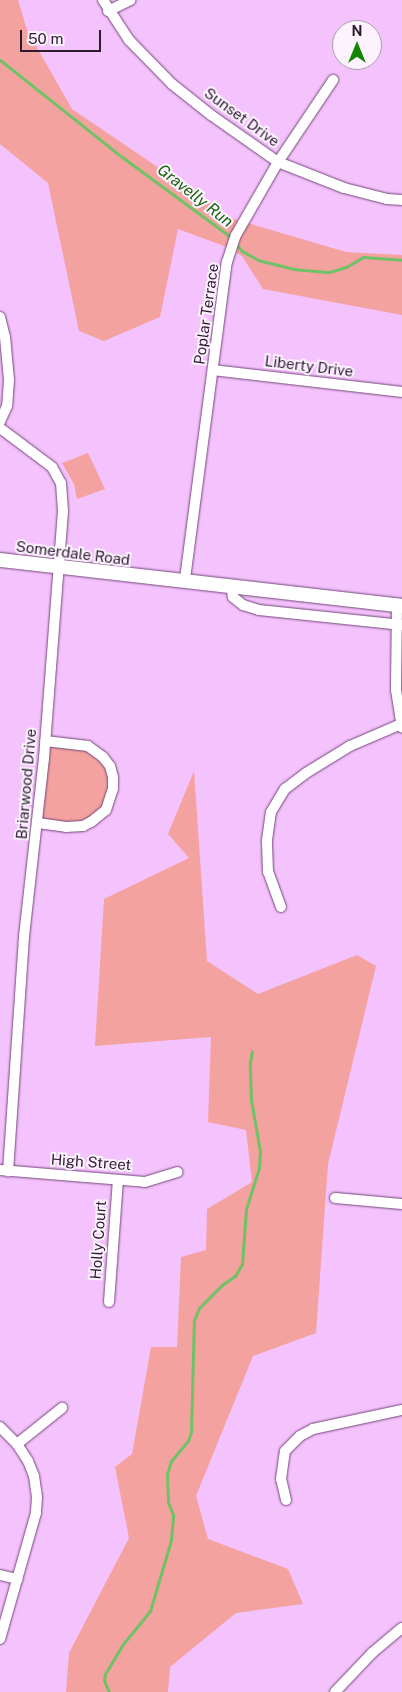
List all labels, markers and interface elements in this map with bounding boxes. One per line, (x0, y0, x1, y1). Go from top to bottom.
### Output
scale bar (22, 20, 104, 52)
north arrow (332, 20, 382, 70)
text: N (352, 23, 362, 39)
text: 50 m (28, 30, 63, 47)
street label: Sunset Drive (201, 84, 283, 150)
water label: Gravelly Run (153, 160, 237, 232)
street label: Poplar Terrace (190, 262, 222, 366)
street label: Liberty Drive (264, 352, 354, 380)
street label: Somerdale Road (15, 537, 131, 569)
street label: Briarwood Drive (12, 728, 40, 840)
street label: High Street (50, 1150, 132, 1174)
street label: Holly Court (86, 1200, 110, 1280)

